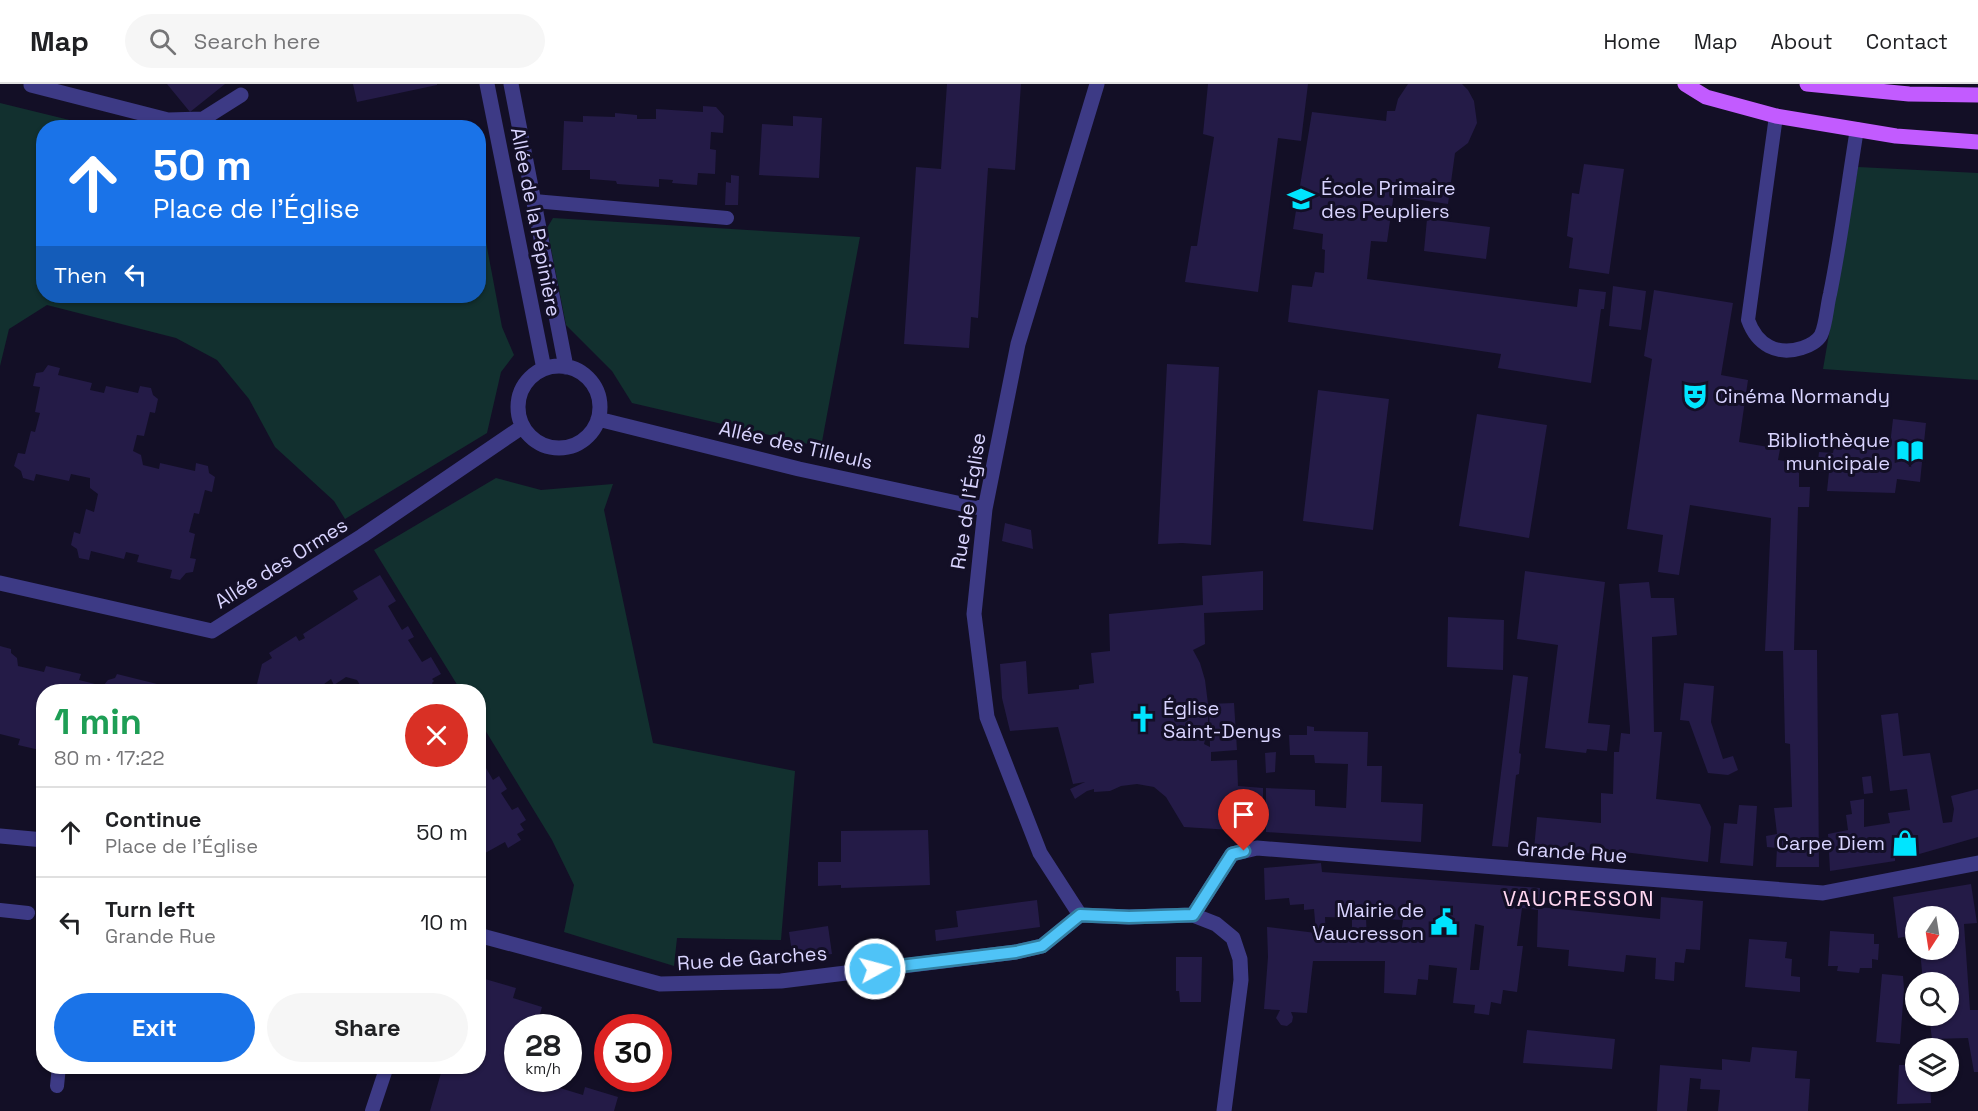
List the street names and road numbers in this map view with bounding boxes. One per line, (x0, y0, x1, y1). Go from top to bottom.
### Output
street label: Allée de la Pépinière (505, 125, 567, 319)
street label: Allée des Tilleuls (717, 415, 875, 475)
street label: Rue de l'Église (944, 431, 992, 571)
street label: Allée des Ormes (210, 512, 352, 614)
street label: Grande Rue (1516, 835, 1628, 869)
street label: Rue de Garches (676, 940, 828, 976)

